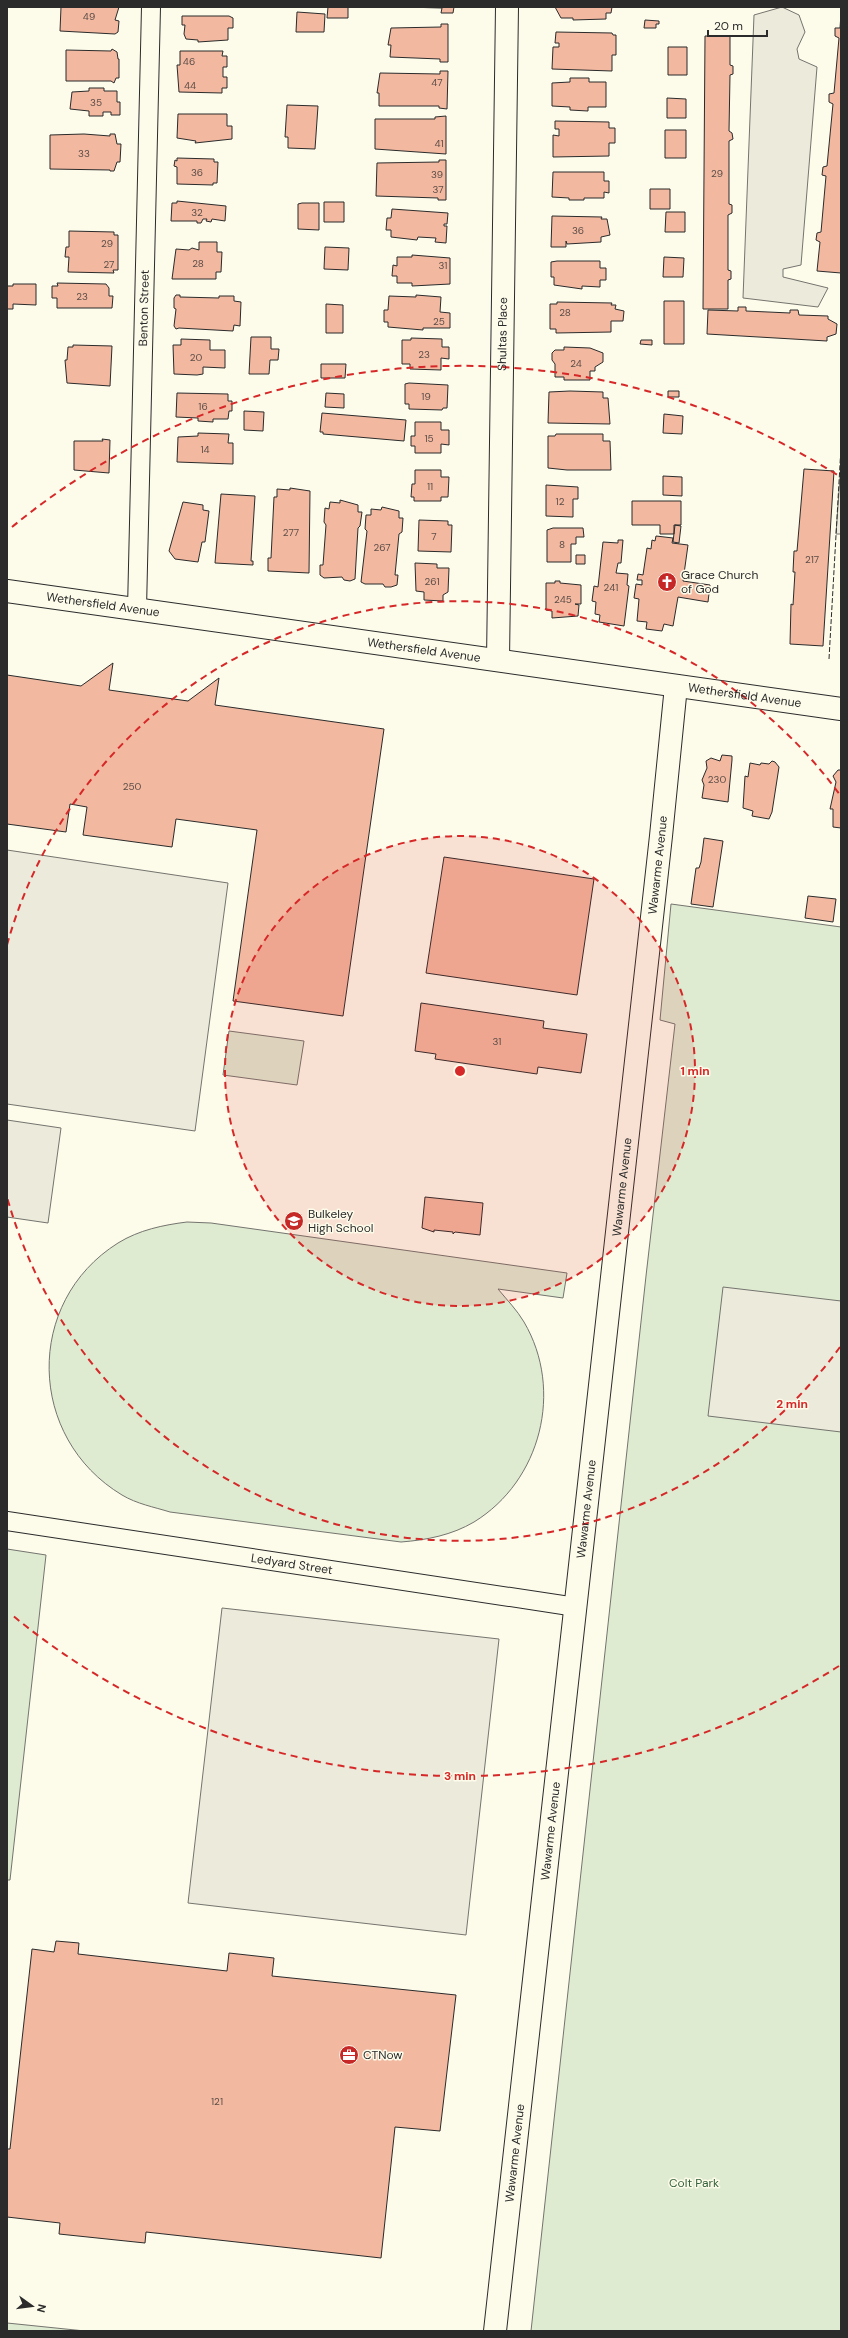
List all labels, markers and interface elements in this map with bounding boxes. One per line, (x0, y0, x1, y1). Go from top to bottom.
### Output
house number: 49 (83, 10, 95, 23)
scale bar (708, 12, 767, 38)
text: 20 m (714, 18, 743, 34)
house number: 46 (183, 55, 195, 68)
house number: 47 (431, 76, 443, 89)
house number: 44 (184, 79, 196, 92)
house number: 35 (90, 96, 102, 109)
house number: 41 (434, 137, 444, 150)
house number: 33 (78, 147, 90, 160)
house number: 36 (191, 166, 203, 179)
house number: 29 (711, 167, 723, 180)
house number: 39 (431, 168, 443, 181)
house number: 37 (432, 183, 444, 196)
house number: 32 (191, 206, 203, 219)
house number: 36 (572, 224, 584, 237)
house number: 29 (101, 237, 113, 250)
house number: 28 (192, 257, 204, 270)
house number: 27 (104, 258, 114, 271)
house number: 31 (439, 259, 447, 272)
street label: Benton Street (135, 269, 153, 347)
house number: 23 (76, 290, 88, 303)
street label: Shultas Place (494, 297, 511, 371)
house number: 28 (559, 306, 571, 319)
house number: 25 (433, 315, 445, 328)
house number: 23 (418, 348, 430, 361)
house number: 20 (190, 351, 202, 364)
house number: 24 (570, 357, 582, 370)
house number: 19 (421, 390, 431, 403)
house number: 16 (198, 400, 208, 413)
house number: 15 (424, 432, 434, 445)
house number: 14 (200, 443, 210, 456)
house number: 11 (427, 480, 433, 493)
house number: 12 (556, 495, 565, 508)
house number: 277 (283, 526, 299, 539)
house number: 7 (431, 530, 437, 543)
house number: 8 (559, 538, 565, 551)
house number: 267 (373, 541, 391, 554)
house number: 217 (805, 553, 819, 566)
place label: Grace Church of God (681, 567, 758, 597)
church icon: Grace Church of God (656, 571, 678, 593)
house number: 261 (424, 575, 440, 588)
house number: 241 (604, 581, 618, 594)
street label: Wethersfield Avenue (45, 589, 161, 621)
house number: 245 (554, 593, 572, 606)
street label: Wethersfield Avenue (366, 634, 482, 666)
street label: Wethersfield Avenue (687, 679, 803, 711)
house number: 230 (708, 773, 726, 786)
house number: 250 (123, 780, 142, 793)
street label: Wawarme Avenue (644, 815, 671, 915)
house number: 31 (493, 1035, 501, 1048)
text: 1 min (680, 1063, 710, 1079)
centre of rings (453, 1064, 467, 1078)
street label: Wawarme Avenue (609, 1137, 635, 1237)
place label: Bulkeley High School (308, 1206, 373, 1236)
school or university icon: Bulkeley High School (283, 1210, 305, 1232)
text: 2 min (776, 1396, 808, 1412)
street label: Wawarme Avenue (573, 1459, 600, 1559)
street label: Ledyard Street (250, 1550, 334, 1578)
text: 3 min (444, 1768, 476, 1784)
street label: Wawarme Avenue (537, 1781, 564, 1881)
office icon: CTNow (338, 2044, 360, 2066)
place label: CTNow (363, 2047, 402, 2063)
house number: 121 (211, 2095, 223, 2108)
street label: Wawarme Avenue (501, 2103, 528, 2203)
park label: Colt Park (669, 2175, 719, 2191)
north arrow (12, 2286, 52, 2326)
text: N (34, 2303, 49, 2314)

